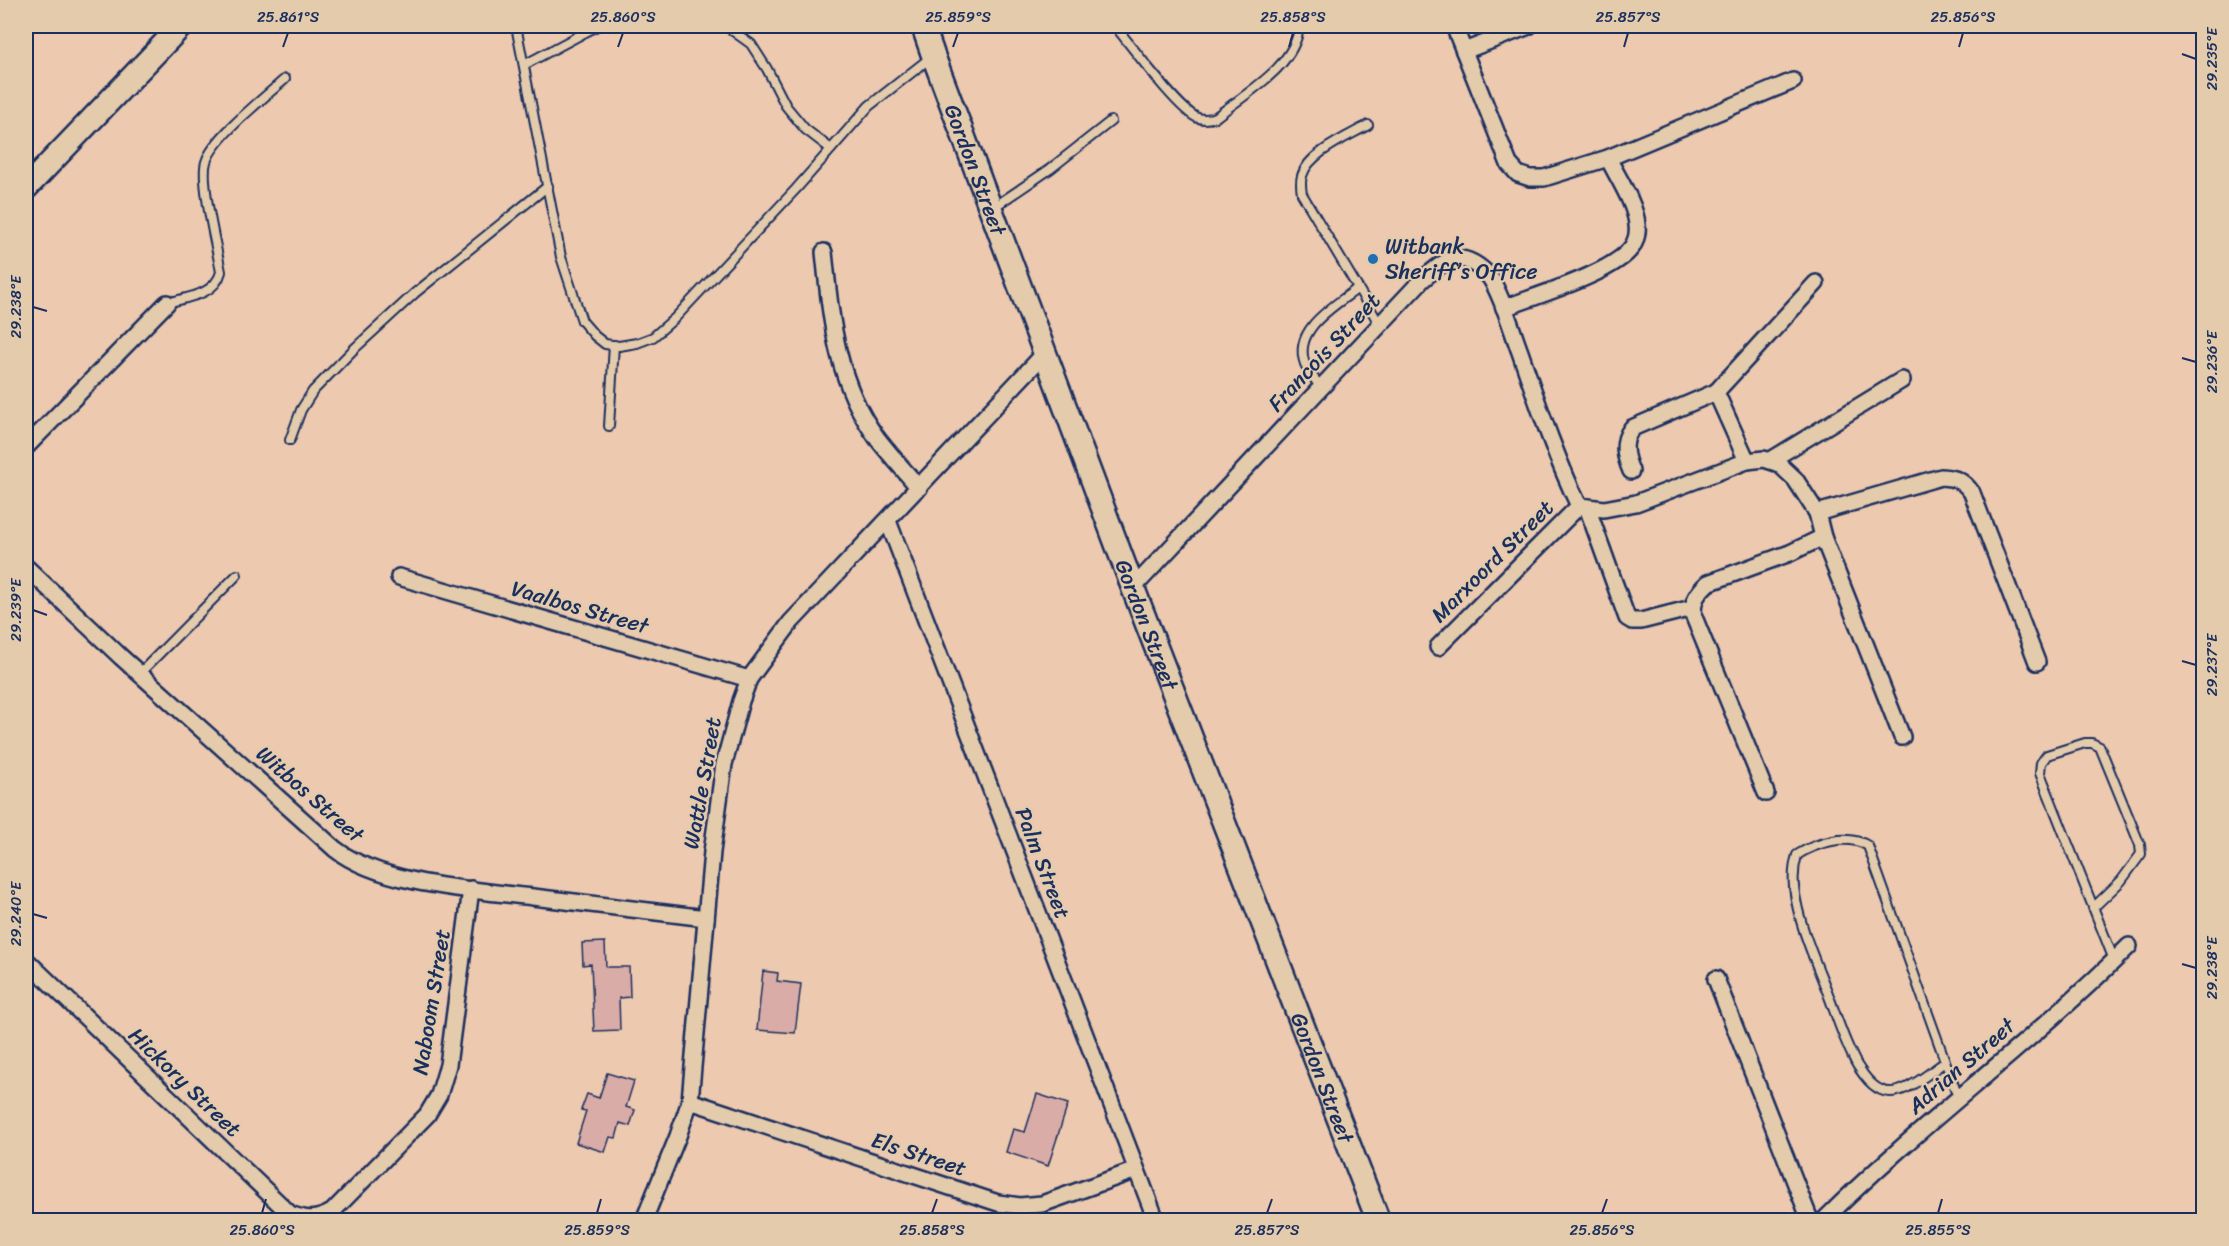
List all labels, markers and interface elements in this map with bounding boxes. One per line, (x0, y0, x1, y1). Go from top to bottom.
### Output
text: 25.861°S (257, 4, 320, 30)
text: 25.860°S (590, 4, 656, 30)
text: 25.859°S (925, 4, 991, 30)
text: 25.858°S (1260, 4, 1326, 30)
text: 25.857°S (1596, 4, 1661, 30)
text: 25.856°S (1931, 4, 1996, 30)
text: 29.235°E (2199, 26, 2225, 91)
street label: Gordon Street (934, 98, 1019, 242)
place label: Witbank Sheriff’s Office (1385, 227, 1538, 291)
marker: Witbank Sheriff’s Office (1366, 252, 1380, 266)
text: 29.238°E (3, 274, 29, 339)
street label: Francois Street (1258, 283, 1391, 421)
text: 29.236°E (2199, 329, 2225, 393)
street label: Marxoord Street (1421, 490, 1563, 632)
street label: Gordon Street (1104, 553, 1191, 697)
street label: Vaalbos Street (507, 569, 654, 646)
text: 29.239°E (3, 577, 29, 642)
text: 29.237°E (2199, 632, 2225, 696)
street label: Wattle Street (671, 714, 733, 852)
street label: Witbos Street (247, 735, 374, 853)
street label: Palm Street (1004, 801, 1082, 925)
text: 29.240°E (3, 880, 29, 946)
street label: Naboom Street (400, 926, 462, 1078)
text: 29.238°E (2199, 935, 2225, 1000)
street label: Gordon Street (1280, 1006, 1366, 1150)
street label: Adrian Street (1897, 1007, 2025, 1125)
street label: Hickory Street (119, 1017, 251, 1147)
street label: Els Street (866, 1120, 972, 1188)
text: 25.860°S (229, 1217, 295, 1243)
text: 25.859°S (564, 1217, 630, 1243)
text: 25.858°S (899, 1217, 965, 1243)
text: 25.857°S (1235, 1217, 1300, 1243)
text: 25.856°S (1570, 1217, 1635, 1243)
text: 25.855°S (1905, 1217, 1971, 1243)

